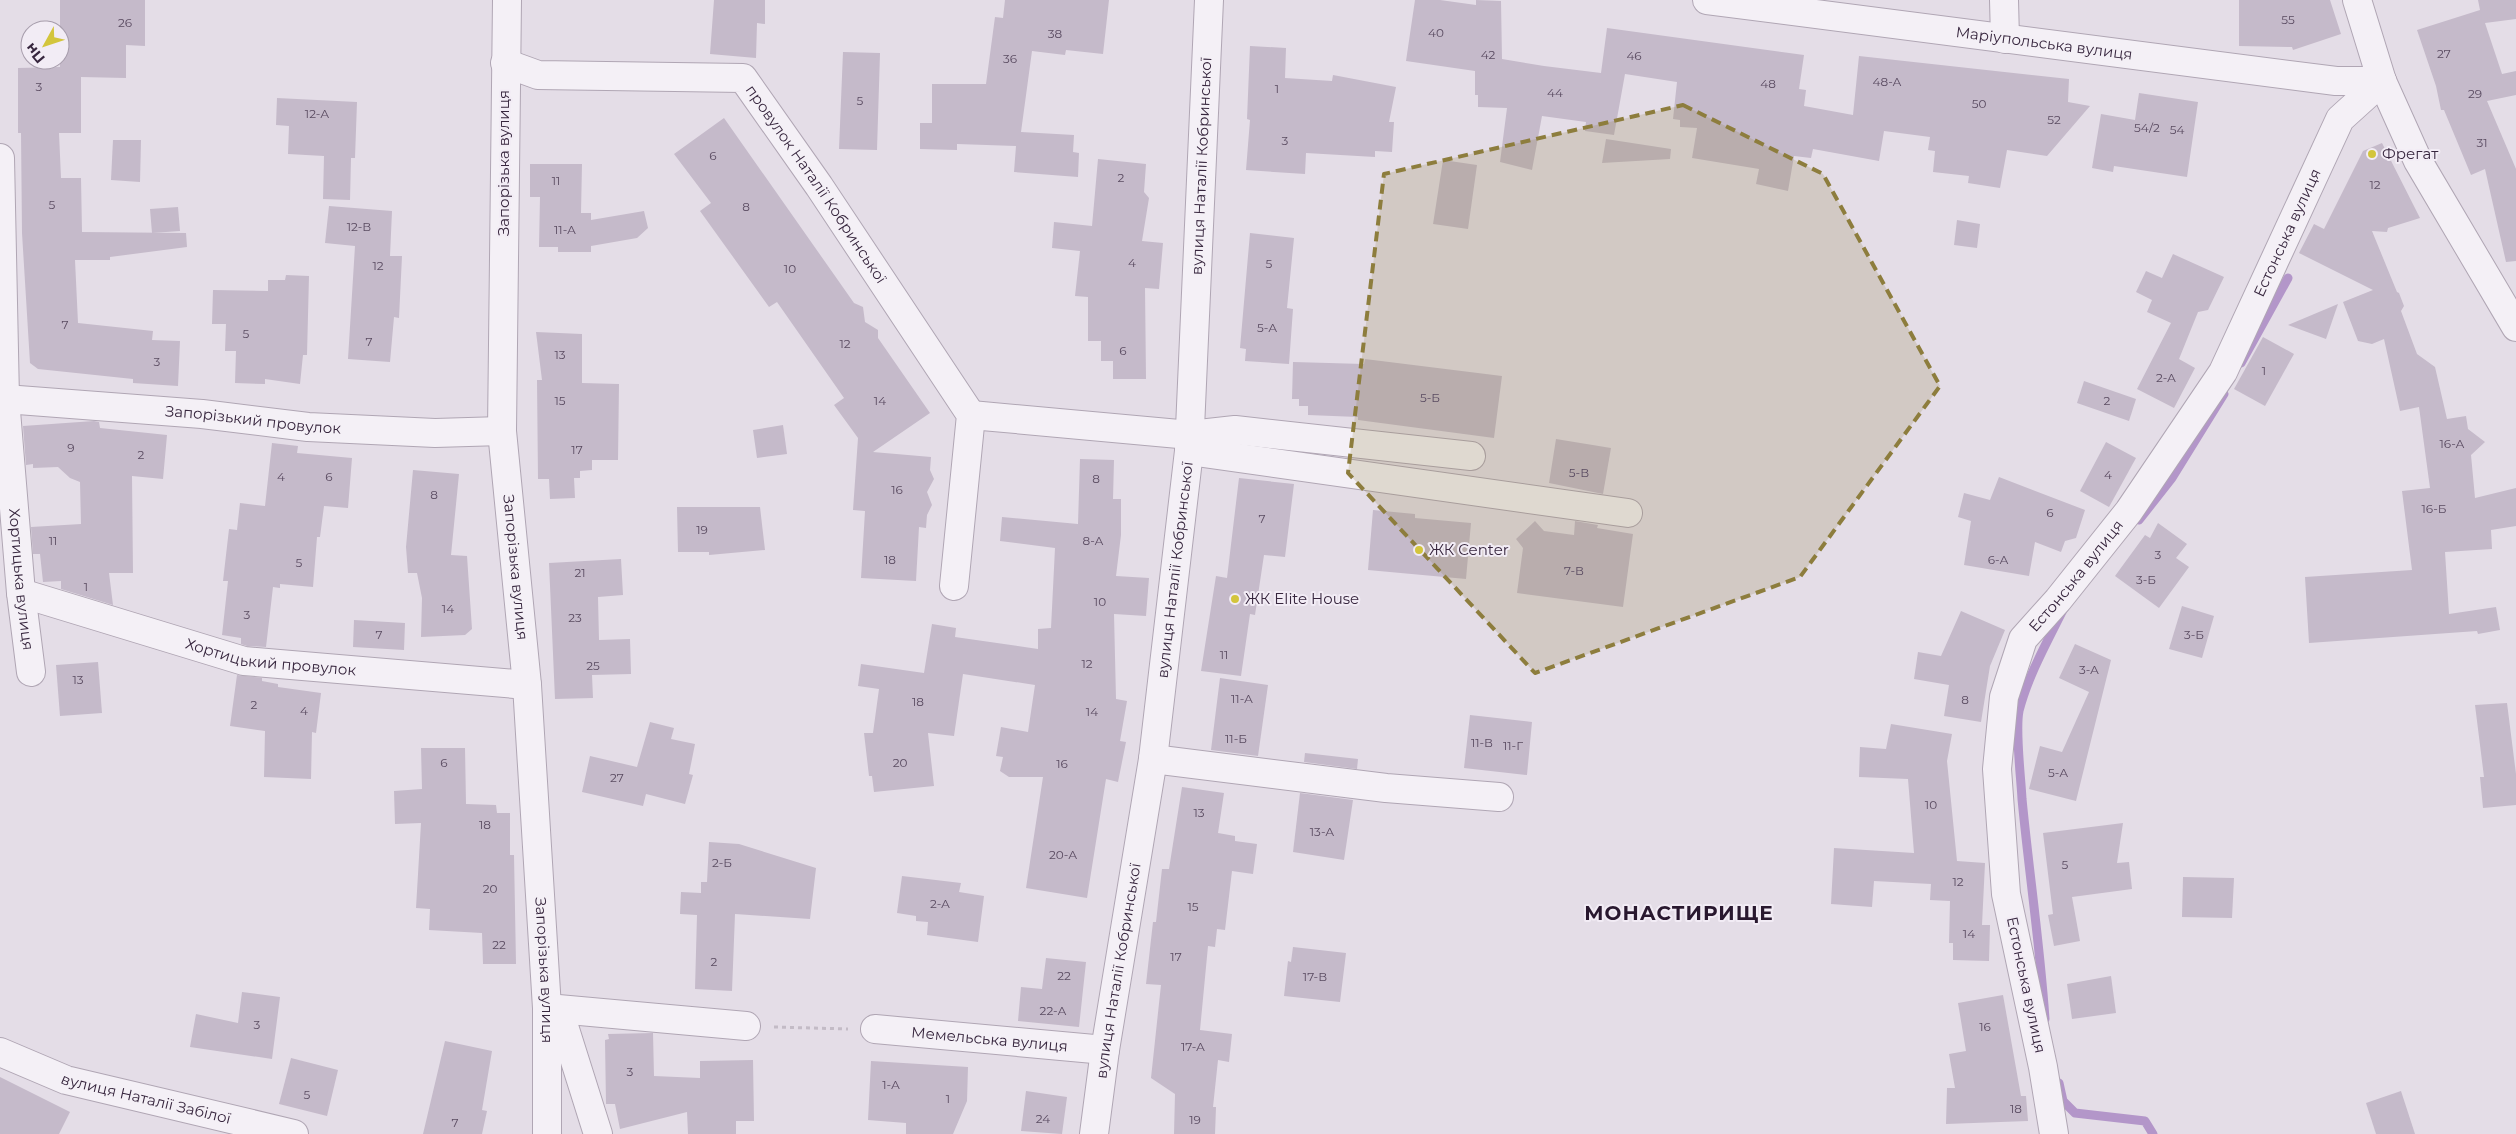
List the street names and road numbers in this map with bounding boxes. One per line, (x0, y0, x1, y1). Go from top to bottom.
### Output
street label: Маріупольська вулиця (1955, 22, 2134, 64)
street label: вулиця Наталії Кобринської (1187, 57, 1215, 275)
street label: провулок Наталії Кобринської (742, 81, 891, 287)
street label: Запорізька вулиця (494, 90, 513, 236)
street label: Естонська вулиця (2249, 165, 2325, 300)
street label: Запорізький провулок (164, 401, 342, 438)
street label: вулиця Наталії Кобринської (1153, 460, 1197, 679)
street label: Запорізька вулиця (499, 494, 533, 641)
street label: Хортицька вулиця (5, 507, 38, 651)
street label: Естонська вулиця (2024, 516, 2127, 635)
street label: Хортицький провулок (183, 634, 357, 679)
street label: вулиця Наталії Кобринської (1091, 862, 1145, 1080)
street label: Запорізька вулиця (531, 897, 557, 1043)
street label: Естонська вулиця (2003, 915, 2050, 1055)
street label: Мемельська вулиця (910, 1022, 1069, 1056)
street label: вулиця Наталії Забілої (58, 1069, 233, 1128)

